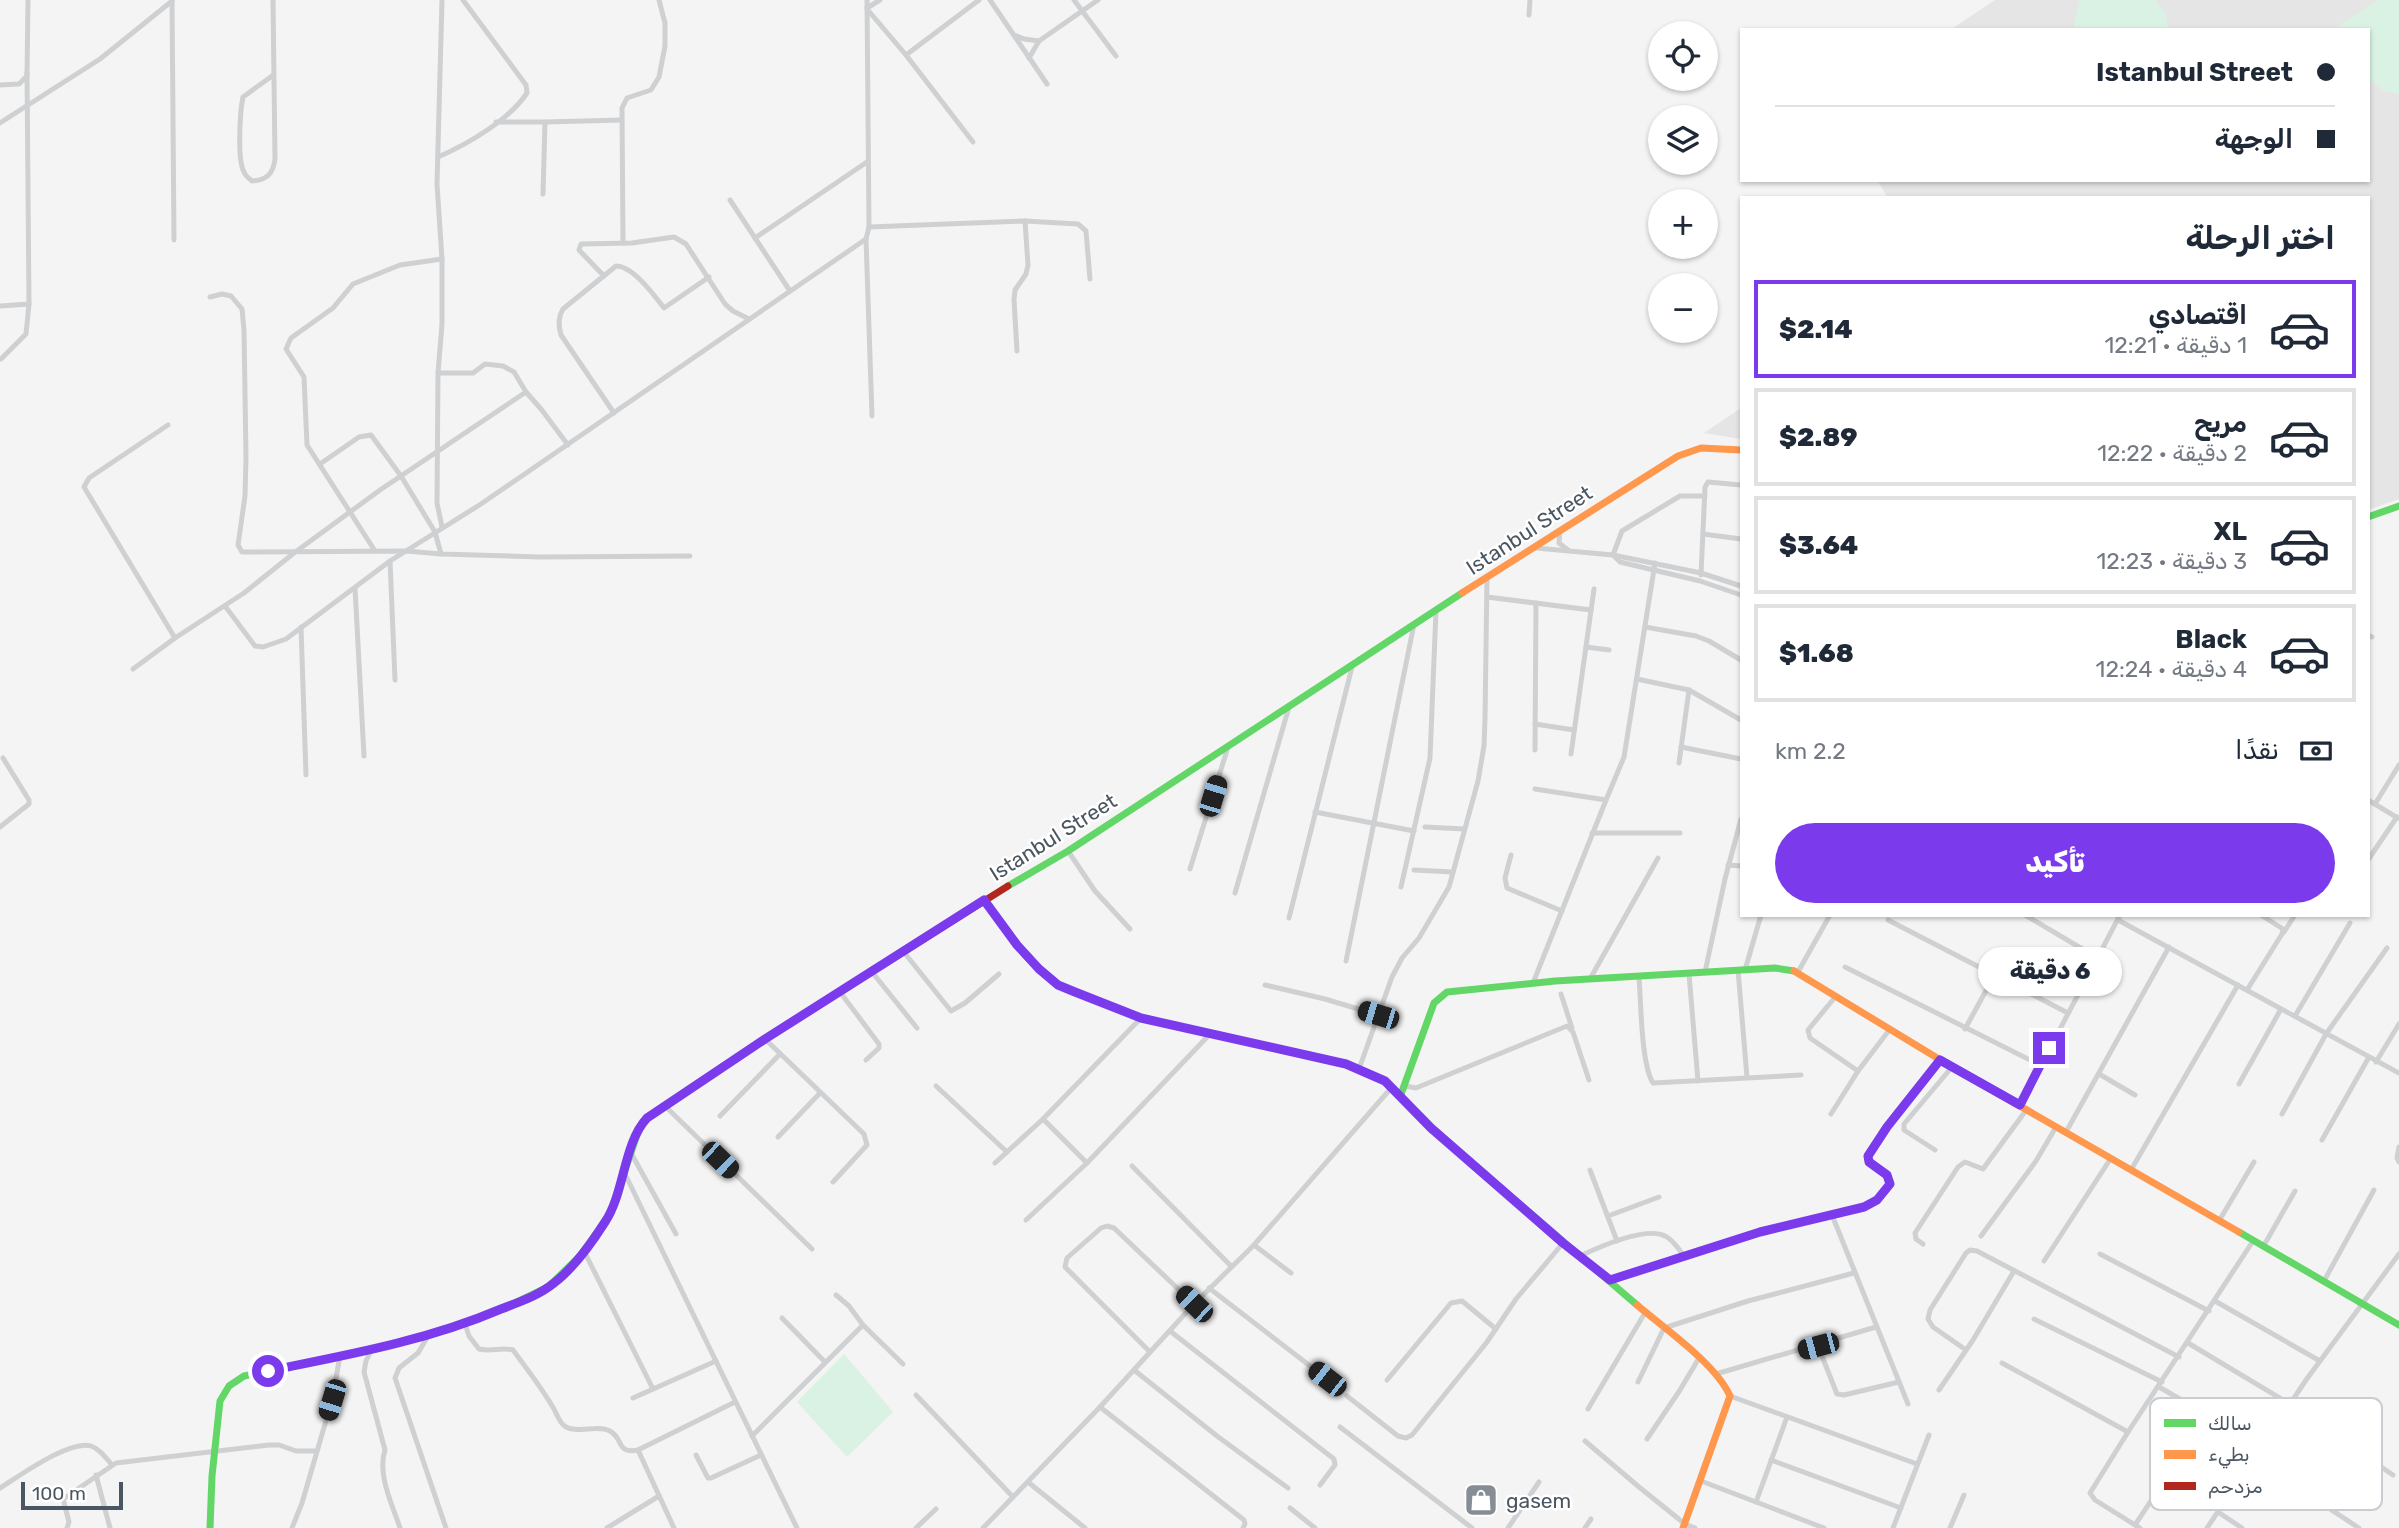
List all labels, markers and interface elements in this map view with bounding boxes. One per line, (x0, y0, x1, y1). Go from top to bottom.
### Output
map controls (1648, 21, 1718, 343)
button: locate (1648, 21, 1718, 91)
text: Istanbul Street (2096, 57, 2293, 88)
button: layers (1648, 105, 1718, 175)
text: الوجهة (2215, 124, 2293, 155)
button: + (1648, 189, 1718, 259)
text: اختر الرحلة (2185, 219, 2335, 257)
button: − (1648, 273, 1718, 343)
icon: car (2268, 298, 2331, 361)
text: اقتصادي (2148, 300, 2247, 331)
text: $2.14 (1779, 314, 1853, 345)
text: 1 دقيقة · 12:21 (2104, 331, 2247, 359)
icon: car (2268, 406, 2331, 469)
text: مريح (2194, 408, 2247, 439)
text: $2.89 (1779, 422, 1857, 453)
text: 2 دقيقة · 12:22 (2097, 439, 2247, 467)
street label: Istanbul Street (1461, 480, 1597, 580)
icon: car (2268, 514, 2331, 577)
text: XL (2214, 516, 2247, 547)
text: $3.64 (1779, 530, 1858, 561)
text: 3 دقيقة · 12:23 (2097, 547, 2247, 575)
icon: car (2268, 622, 2331, 685)
text: Black (2175, 624, 2247, 655)
text: $1.68 (1779, 638, 1854, 669)
text: 4 دقيقة · 12:24 (2096, 655, 2247, 683)
icon: cash (2297, 732, 2335, 770)
text: نقدًا (2235, 735, 2279, 766)
text: 2.2 km (1775, 737, 1846, 765)
car (1197, 773, 1230, 819)
street label: Istanbul Street (985, 788, 1121, 886)
button: تأكيد (1775, 823, 2335, 903)
callout: 6 دقيقة (1977, 946, 2121, 996)
text: 6 دقيقة (2010, 957, 2090, 985)
car (1355, 999, 1402, 1031)
route end (2033, 1032, 2065, 1064)
car (698, 1138, 743, 1182)
car (1172, 1282, 1217, 1326)
car (1795, 1330, 1842, 1362)
route start (252, 1355, 284, 1387)
car (1304, 1358, 1351, 1400)
car (316, 1377, 349, 1423)
legend (2150, 1398, 2382, 1510)
text: سالك (2208, 1412, 2252, 1435)
text: بطيء (2208, 1443, 2250, 1469)
text: مزدحم (2208, 1475, 2263, 1499)
scale bar (21, 1479, 122, 1511)
shop icon: gasem (1462, 1481, 1500, 1519)
text: 100 m (32, 1482, 86, 1505)
place label: gasem (1506, 1488, 1571, 1513)

